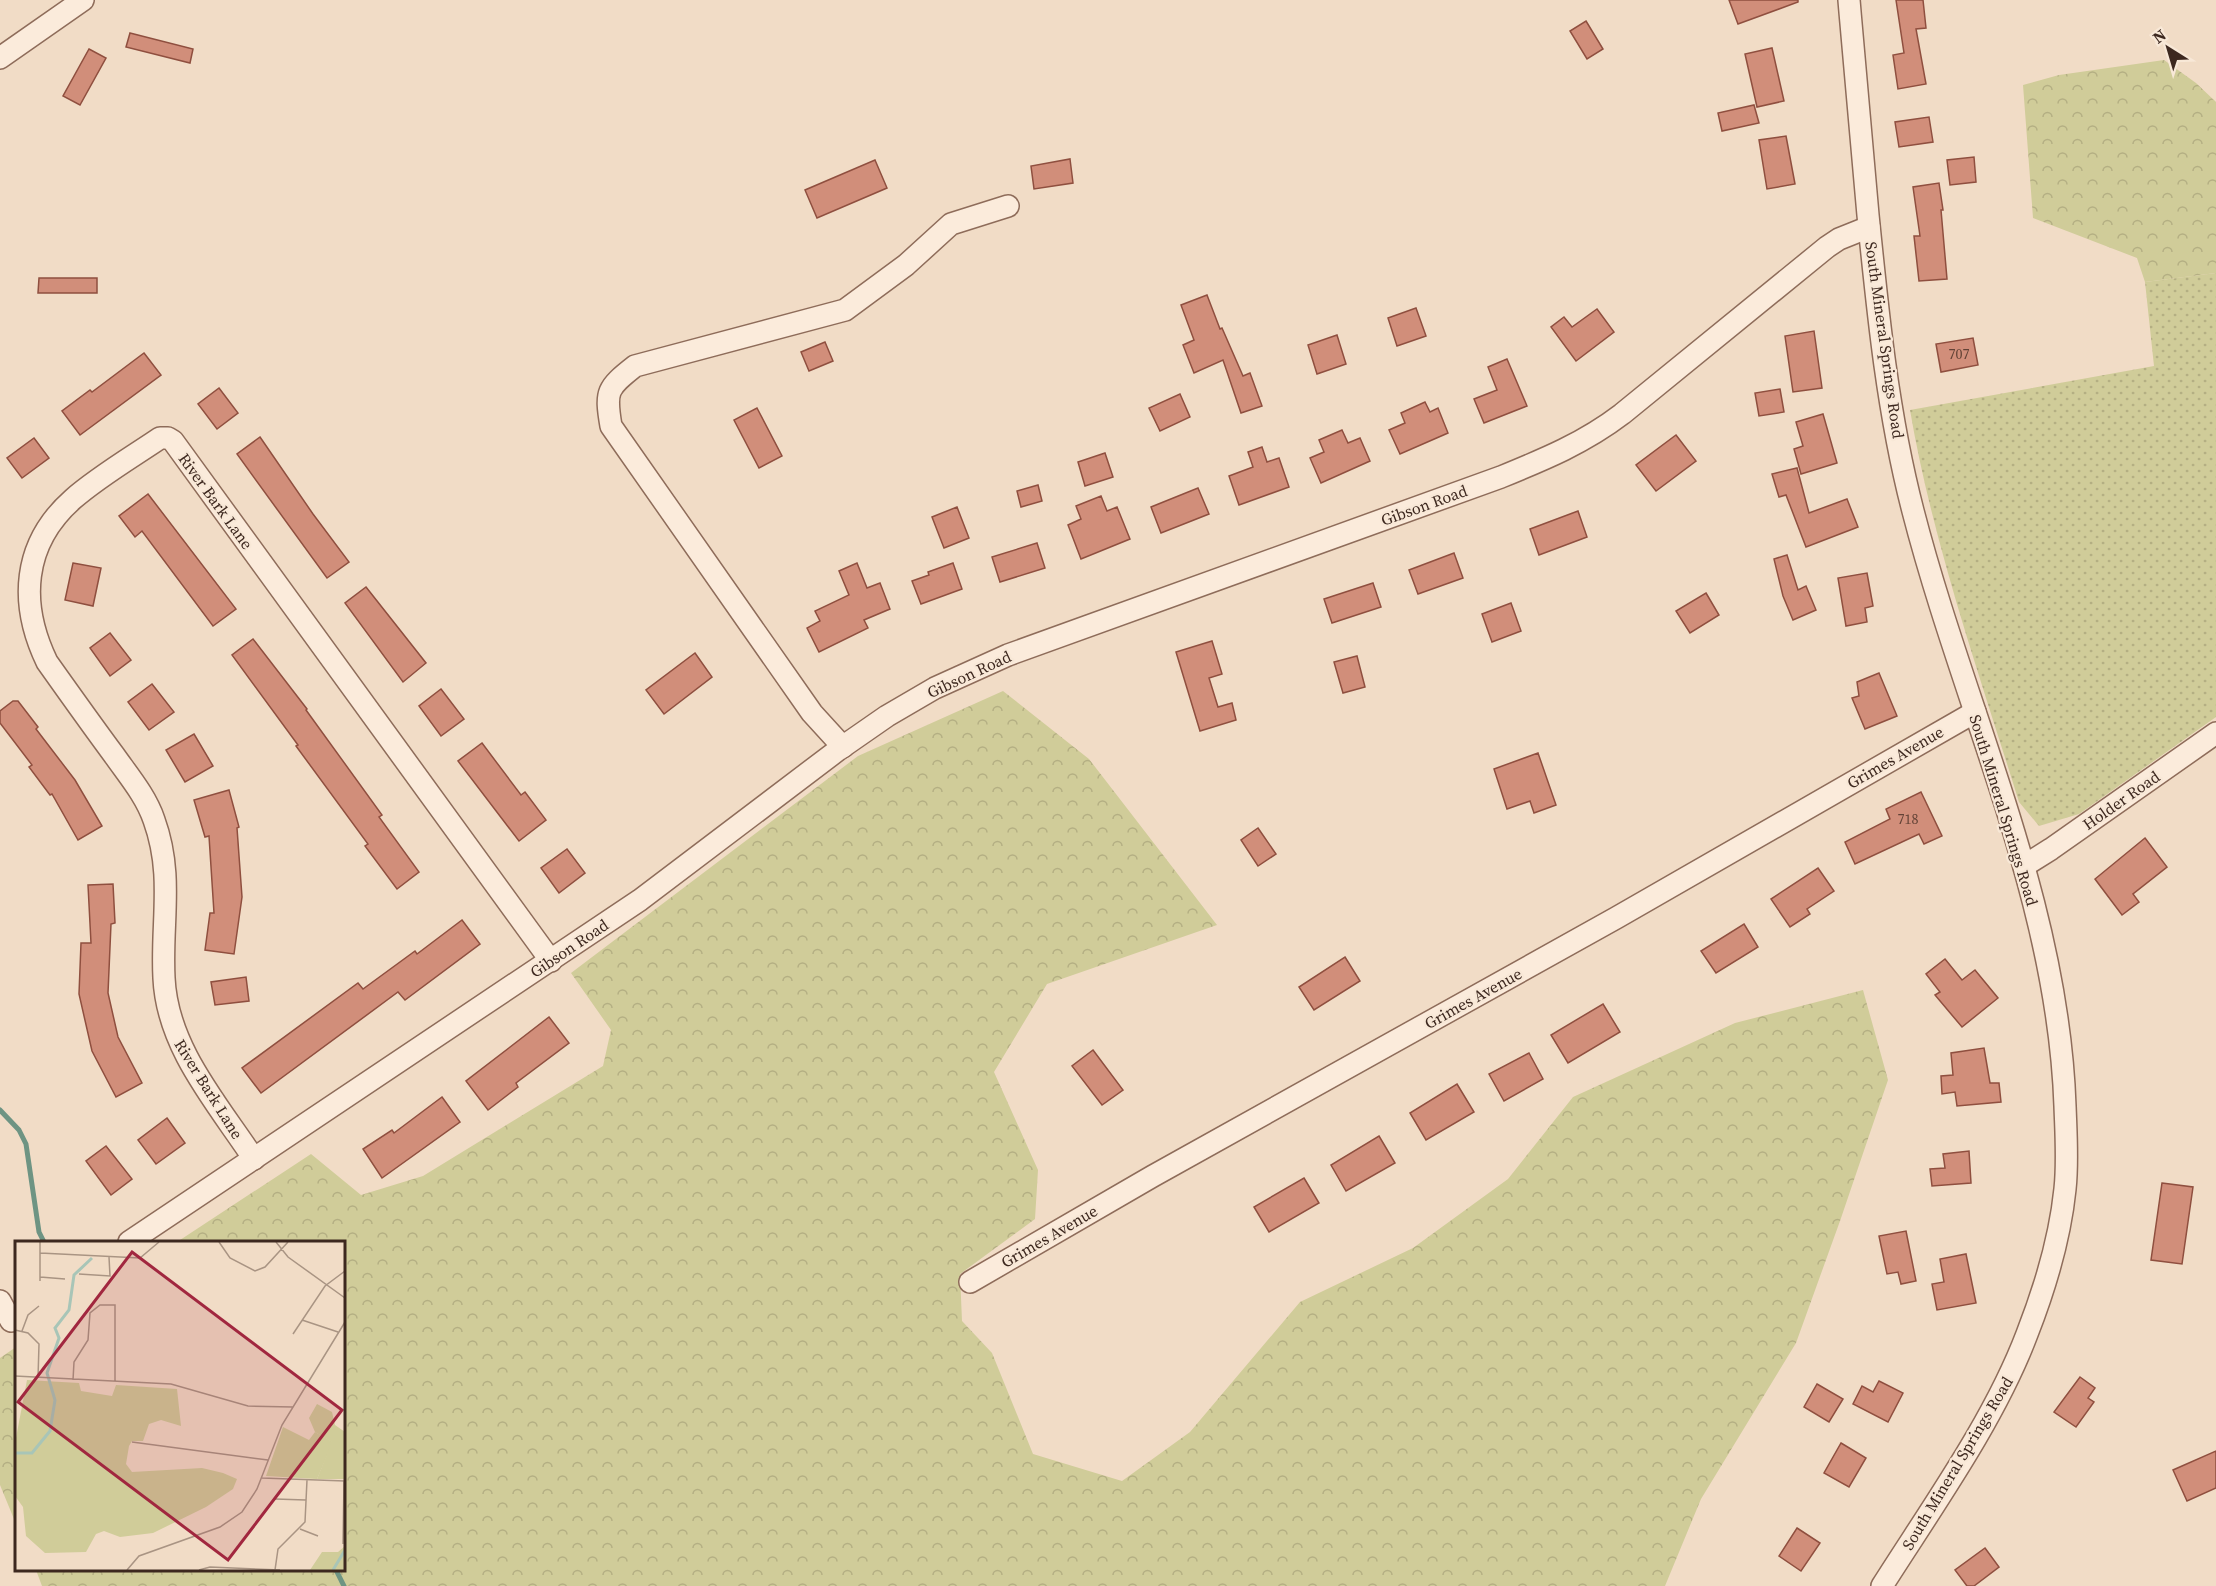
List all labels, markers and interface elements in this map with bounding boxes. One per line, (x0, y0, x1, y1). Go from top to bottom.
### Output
north arrow (2138, 18, 2198, 78)
text: N (2148, 24, 2171, 48)
street label: South Mineral Springs Road (1860, 240, 1910, 440)
house number: 707 (1949, 344, 1970, 364)
street label: River Bark Lane (174, 448, 258, 554)
street label: Gibson Road (1378, 479, 1470, 531)
street label: Gibson Road (923, 645, 1015, 703)
street label: South Mineral Springs Road (1964, 712, 2044, 908)
street label: Grimes Avenue (1843, 720, 1947, 794)
street label: Holder Road (2078, 765, 2164, 835)
house number: 718 (1898, 809, 1919, 829)
street label: Gibson Road (525, 914, 613, 982)
street label: Grimes Avenue (1420, 962, 1526, 1034)
street label: River Bark Lane (169, 1035, 249, 1143)
street label: Grimes Avenue (997, 1199, 1101, 1273)
inset map (15, 1241, 345, 1571)
street label: South Mineral Springs Road (1896, 1372, 2018, 1554)

